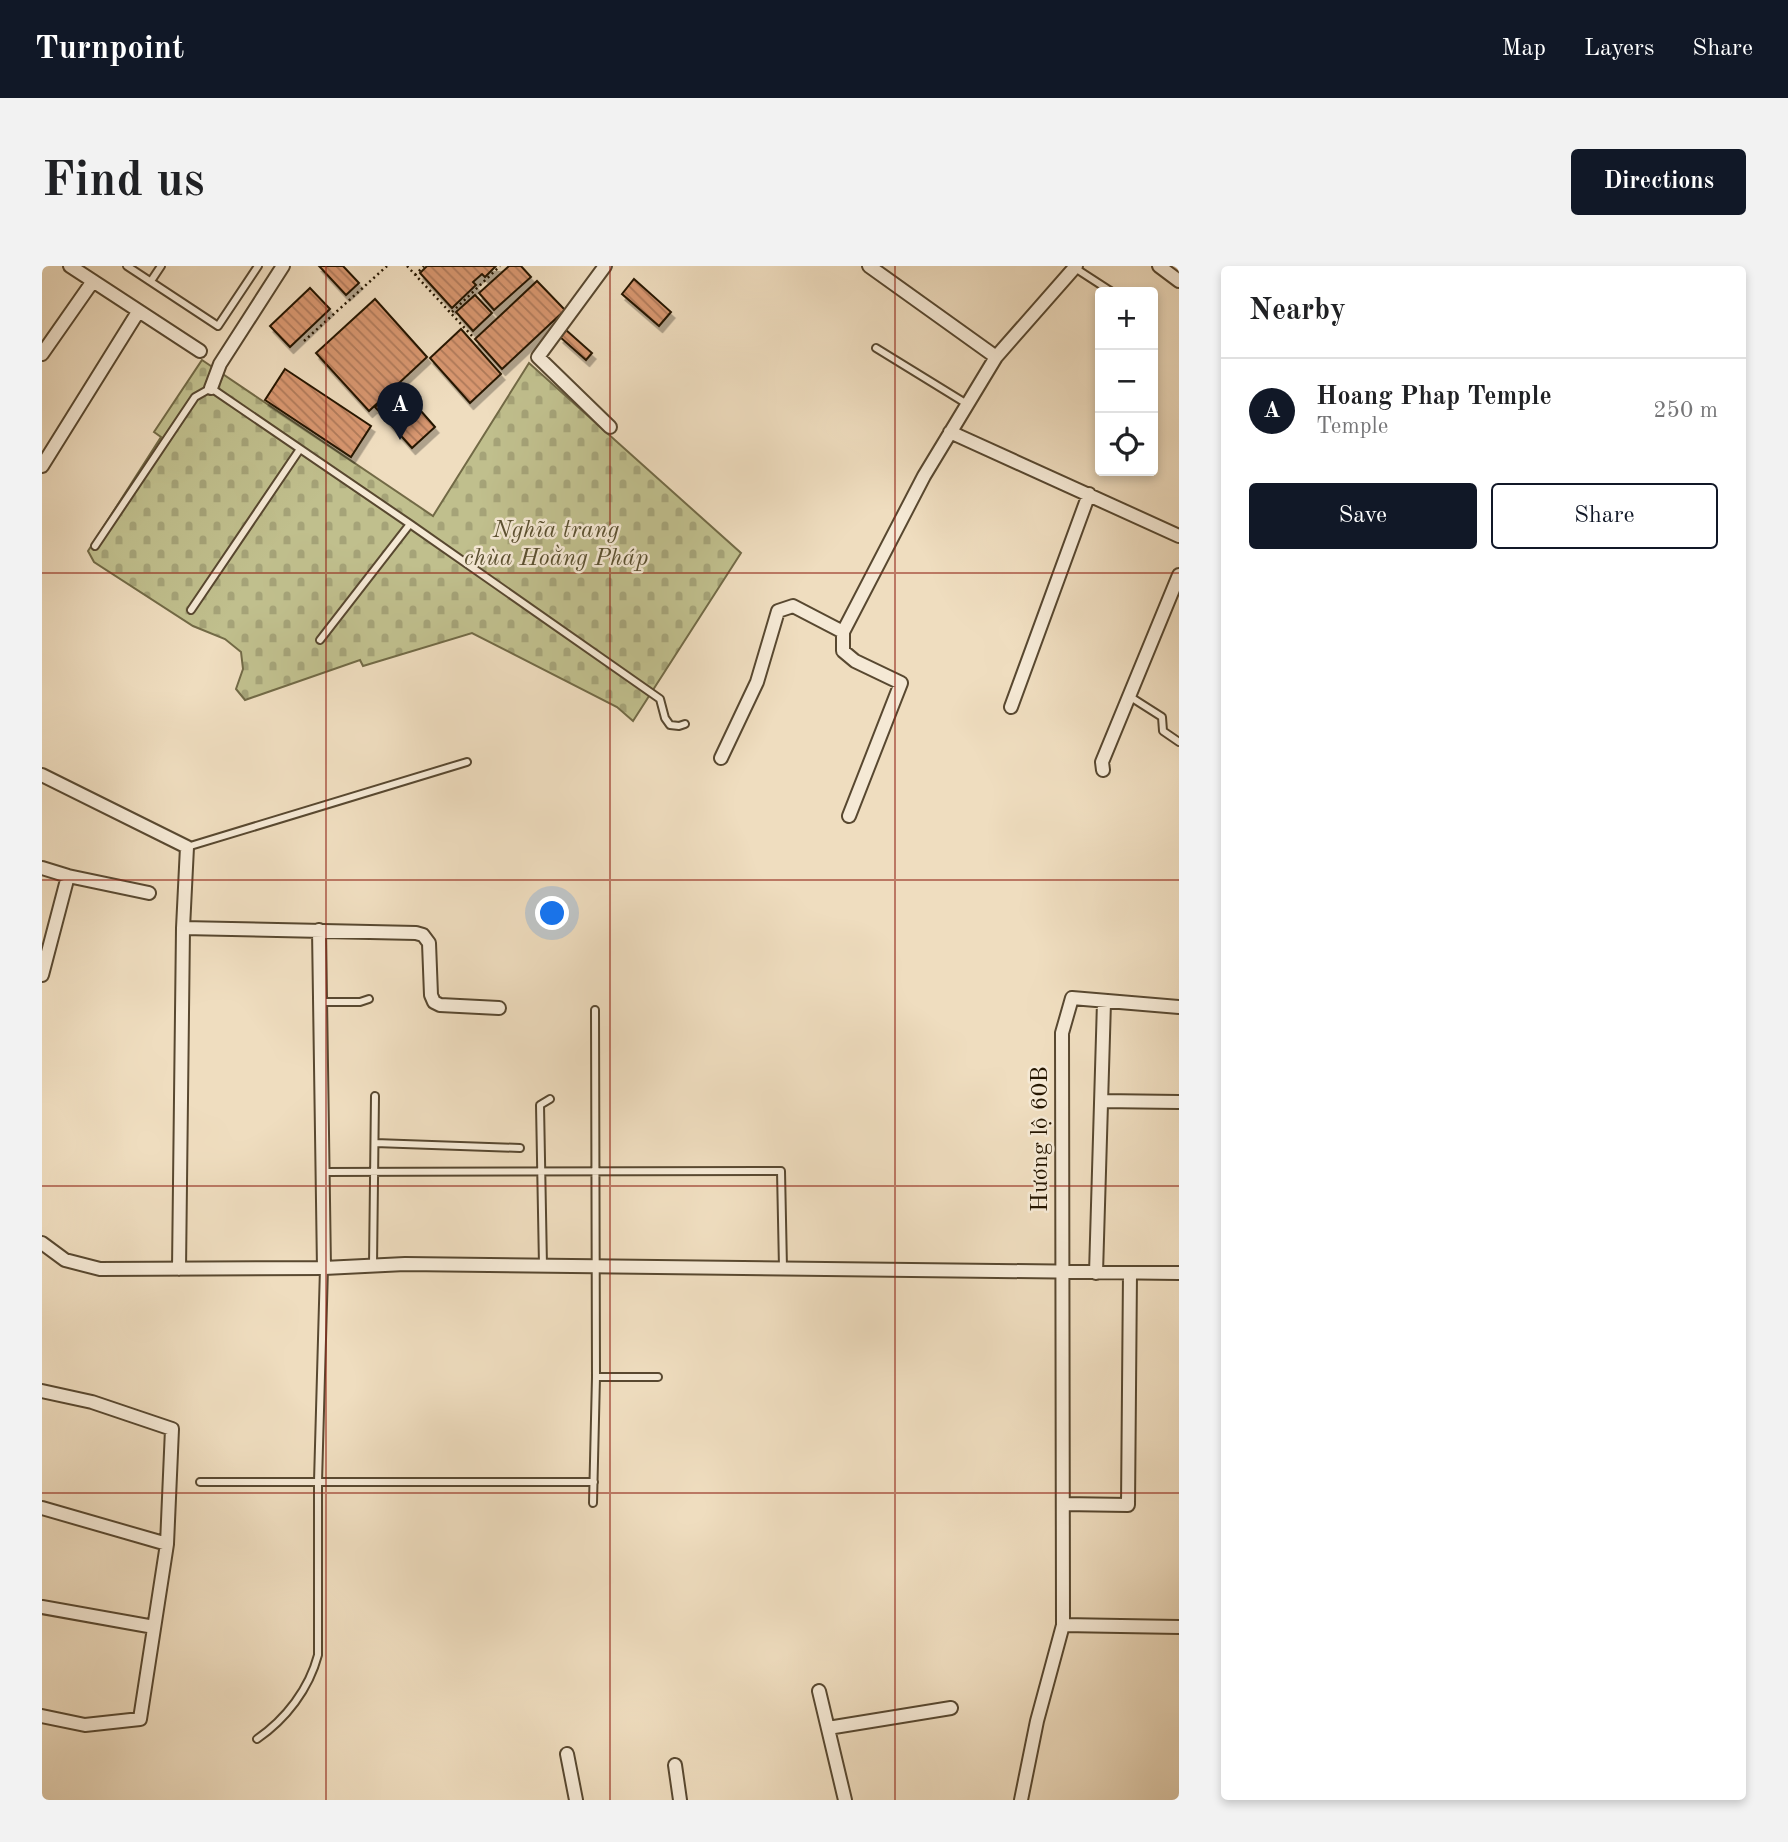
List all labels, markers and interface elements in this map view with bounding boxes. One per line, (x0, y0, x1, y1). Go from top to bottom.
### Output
text: Turnpoint (35, 33, 184, 66)
text: Map (1502, 37, 1546, 61)
text: Layers (1584, 37, 1654, 61)
text: Share (1692, 37, 1753, 61)
button: Directions (1571, 149, 1746, 215)
text: Find us (42, 158, 205, 207)
map controls (1095, 287, 1158, 476)
button: + (1095, 287, 1158, 350)
text: Nearby (1249, 296, 1346, 326)
button: − (1095, 350, 1158, 413)
pin: A (377, 382, 423, 440)
text: Hoang Phap Temple (1316, 384, 1552, 410)
text: A (1263, 399, 1281, 422)
text: 250 m (1653, 399, 1718, 422)
button: locate (1095, 413, 1158, 476)
text: Temple (1316, 415, 1388, 438)
button: Save (1249, 483, 1477, 549)
button: Share (1491, 483, 1718, 549)
park label: Nghĩa trang chùa Hoằng Pháp (464, 519, 648, 571)
your location (535, 896, 569, 930)
street label: Hương lộ 60B (1029, 1066, 1053, 1212)

